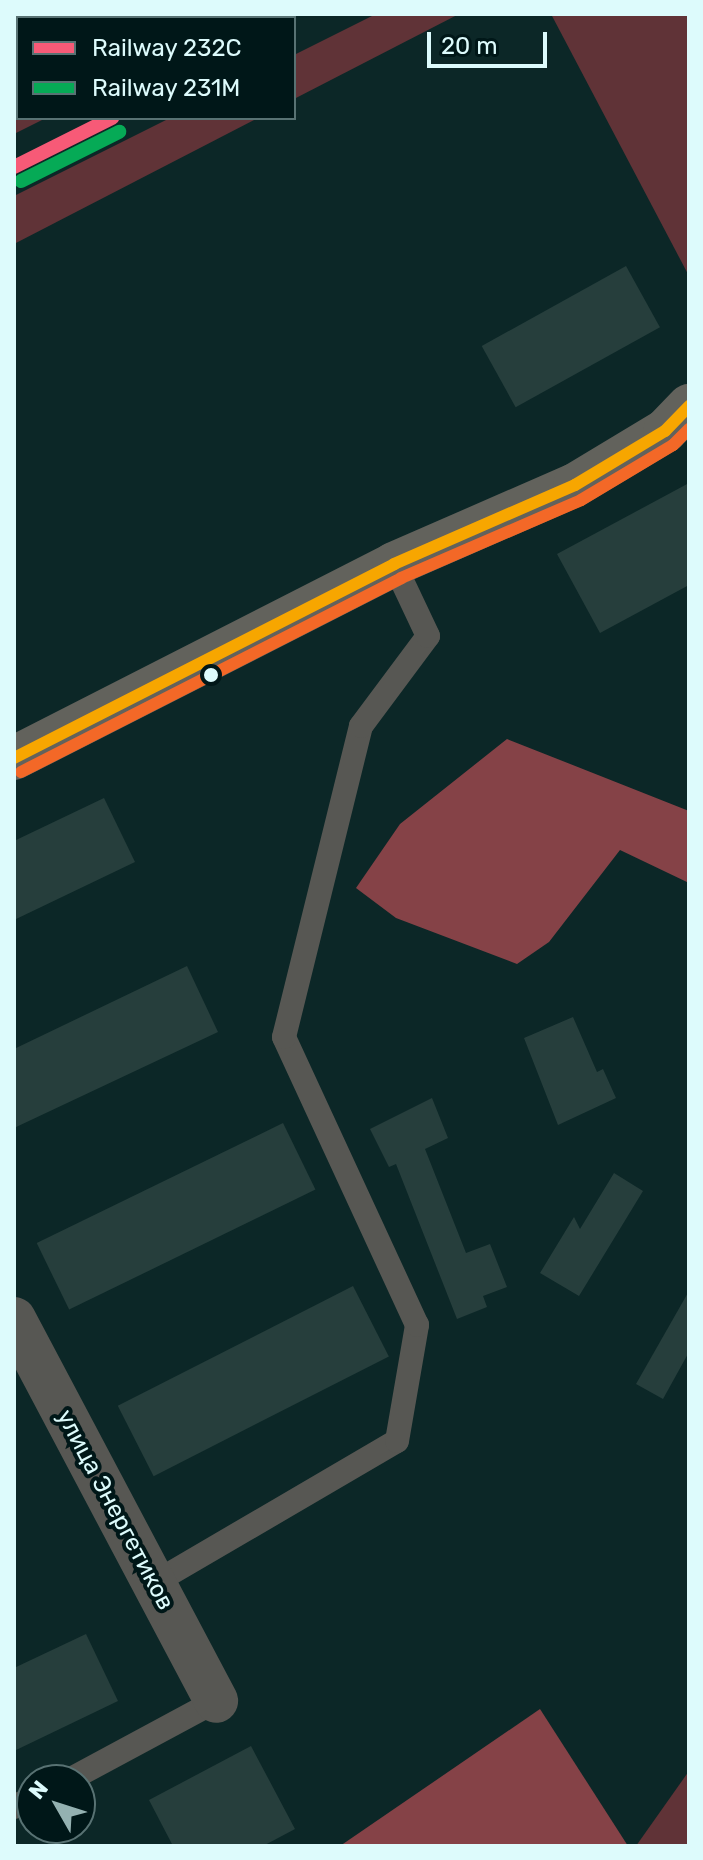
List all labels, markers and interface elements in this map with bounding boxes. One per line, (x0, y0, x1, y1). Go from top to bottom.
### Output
legend (16, 16, 296, 120)
scale bar (431, 16, 551, 66)
text: 20 m (441, 32, 498, 60)
text: Railway 232C (92, 34, 242, 62)
text: Railway 231М (92, 74, 240, 102)
unlabelled marker (203, 667, 219, 683)
street label: улица Энергетиков (50, 1405, 180, 1615)
north arrow (16, 1764, 96, 1844)
text: N (23, 1775, 54, 1804)

